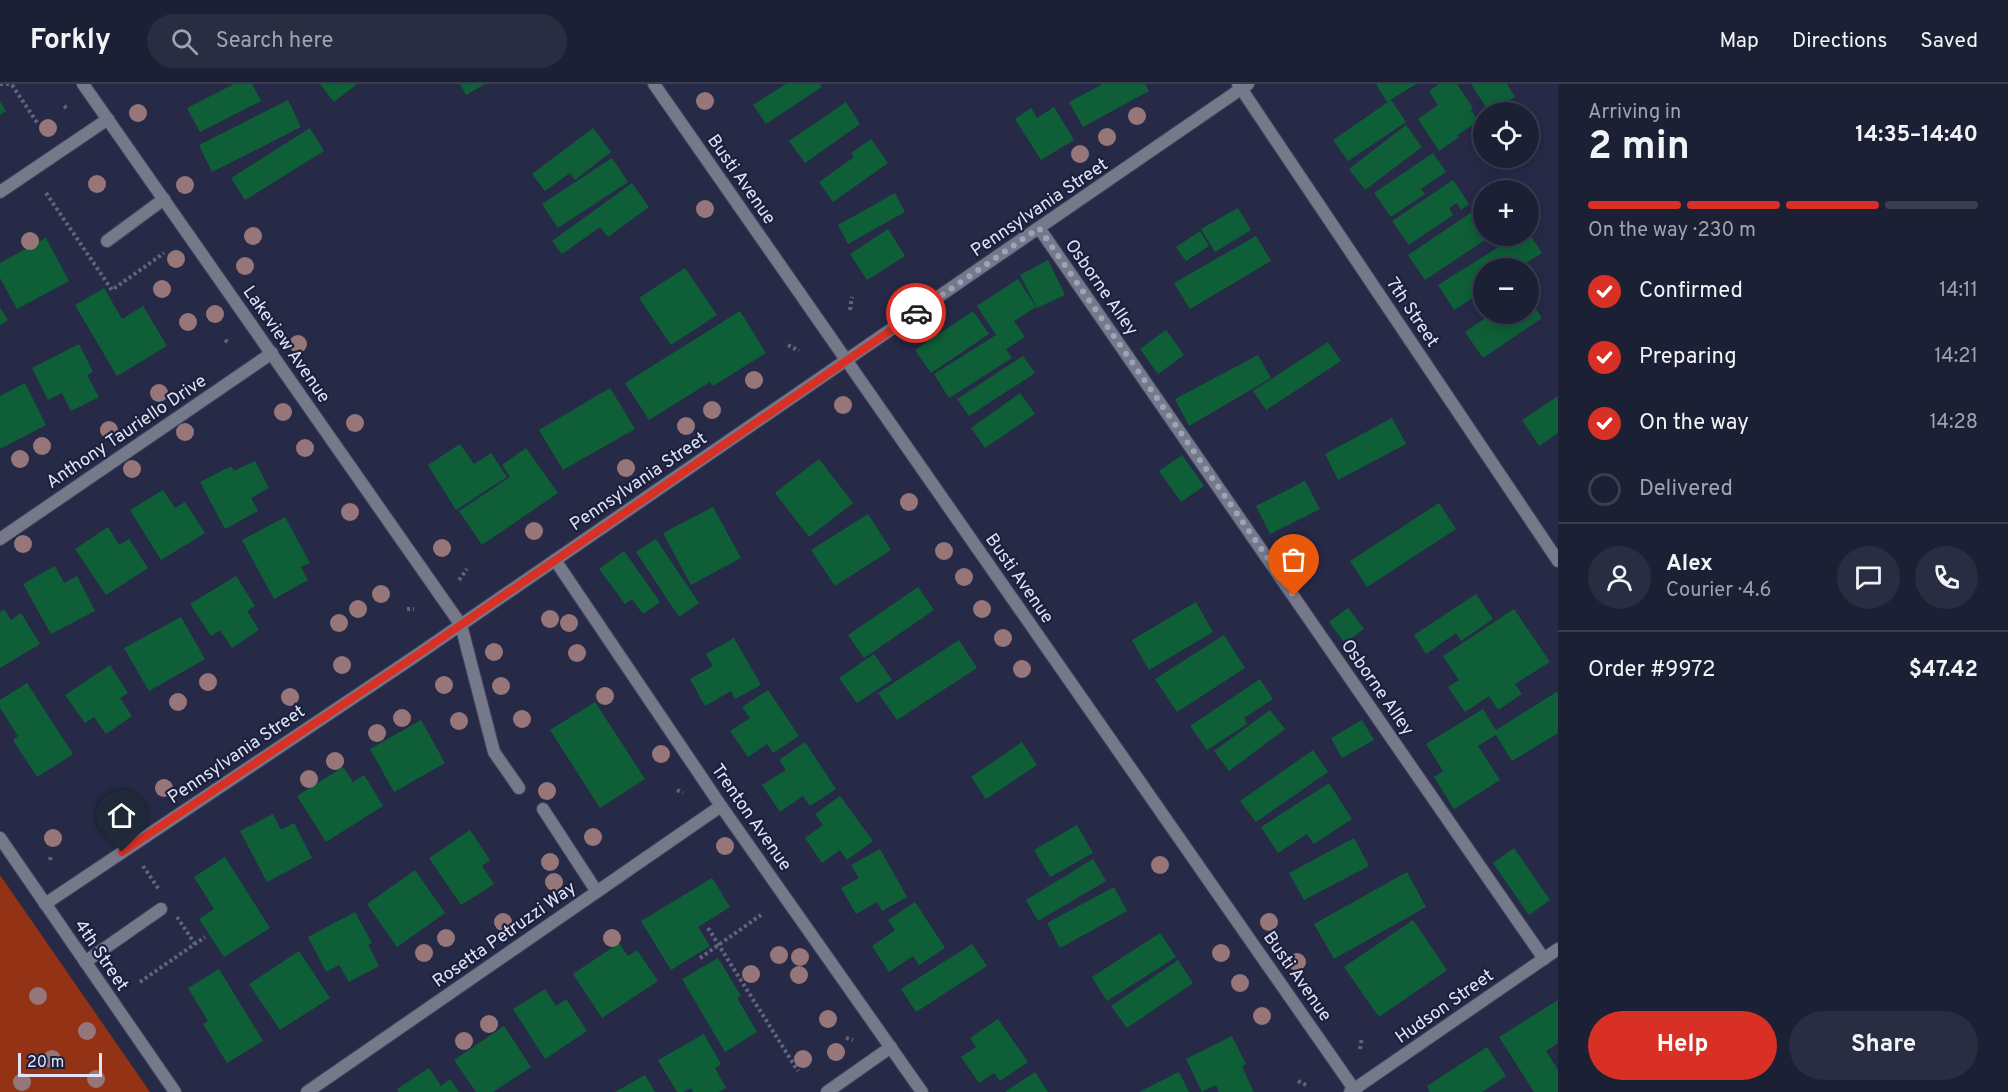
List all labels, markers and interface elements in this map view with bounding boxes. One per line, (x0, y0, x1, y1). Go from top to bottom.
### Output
search box (147, 14, 567, 68)
text: Forkly (30, 23, 111, 59)
icon: search (168, 25, 201, 58)
text: Search here (216, 28, 333, 55)
text: Map (1719, 28, 1759, 55)
text: Directions (1792, 28, 1887, 55)
text: Saved (1920, 28, 1978, 55)
text: Arriving in (1588, 100, 1681, 126)
map controls (1473, 102, 1539, 324)
button: locate (1473, 102, 1539, 168)
text: 14:35–14:40 (1855, 122, 1978, 149)
text: 2 min (1588, 124, 1690, 173)
street label: Busti Avenue (701, 130, 780, 229)
street label: Pennsylvania Street (967, 154, 1113, 263)
button: + (1473, 180, 1539, 246)
text: On the way · 230 m (1588, 218, 1756, 244)
street label: Osborne Alley (1059, 235, 1142, 341)
button: − (1473, 258, 1539, 324)
street label: 7th Street (1380, 274, 1443, 352)
icon: check (1588, 275, 1621, 308)
text: Confirmed (1639, 278, 1743, 305)
text: 14:11 (1939, 278, 1978, 304)
street label: Lakeview Avenue (237, 282, 335, 408)
courier (886, 283, 946, 343)
icon: car (900, 297, 933, 330)
icon: check (1588, 341, 1621, 374)
text: Preparing (1639, 344, 1737, 371)
text: 14:21 (1934, 344, 1978, 370)
street label: Anthony Tauriello Drive (42, 370, 211, 495)
icon: check (1588, 407, 1621, 440)
text: On the way (1639, 410, 1749, 437)
text: 14:28 (1930, 410, 1978, 436)
street label: Pennsylvania Street (566, 428, 712, 537)
text: Delivered (1639, 476, 1733, 503)
street label: Busti Avenue (979, 529, 1058, 628)
pin (1268, 534, 1319, 596)
icon: bag (1277, 543, 1310, 576)
button: person (1588, 546, 1651, 609)
button: chat (1837, 546, 1900, 609)
button: phone (1915, 546, 1978, 609)
text: Alex (1666, 551, 1713, 578)
text: Courier · 4.6 (1666, 578, 1771, 604)
street label: Osborne Alley (1335, 635, 1418, 741)
text: Order #9972 (1588, 657, 1716, 684)
text: $47.42 (1909, 657, 1978, 684)
street label: Pennsylvania Street (164, 701, 310, 810)
street label: Trenton Avenue (705, 760, 796, 876)
pin (96, 790, 147, 852)
icon: home (105, 799, 138, 832)
street label: Rosetta Petruzzi Way (429, 877, 581, 993)
street label: 4th Street (68, 916, 133, 996)
street label: Busti Avenue (1257, 927, 1336, 1026)
street label: Hudson Street (1391, 965, 1499, 1050)
button: Help (1588, 1011, 1777, 1080)
button: Share (1789, 1011, 1978, 1080)
scale bar (18, 1050, 102, 1078)
text: 20 m (27, 1053, 64, 1073)

